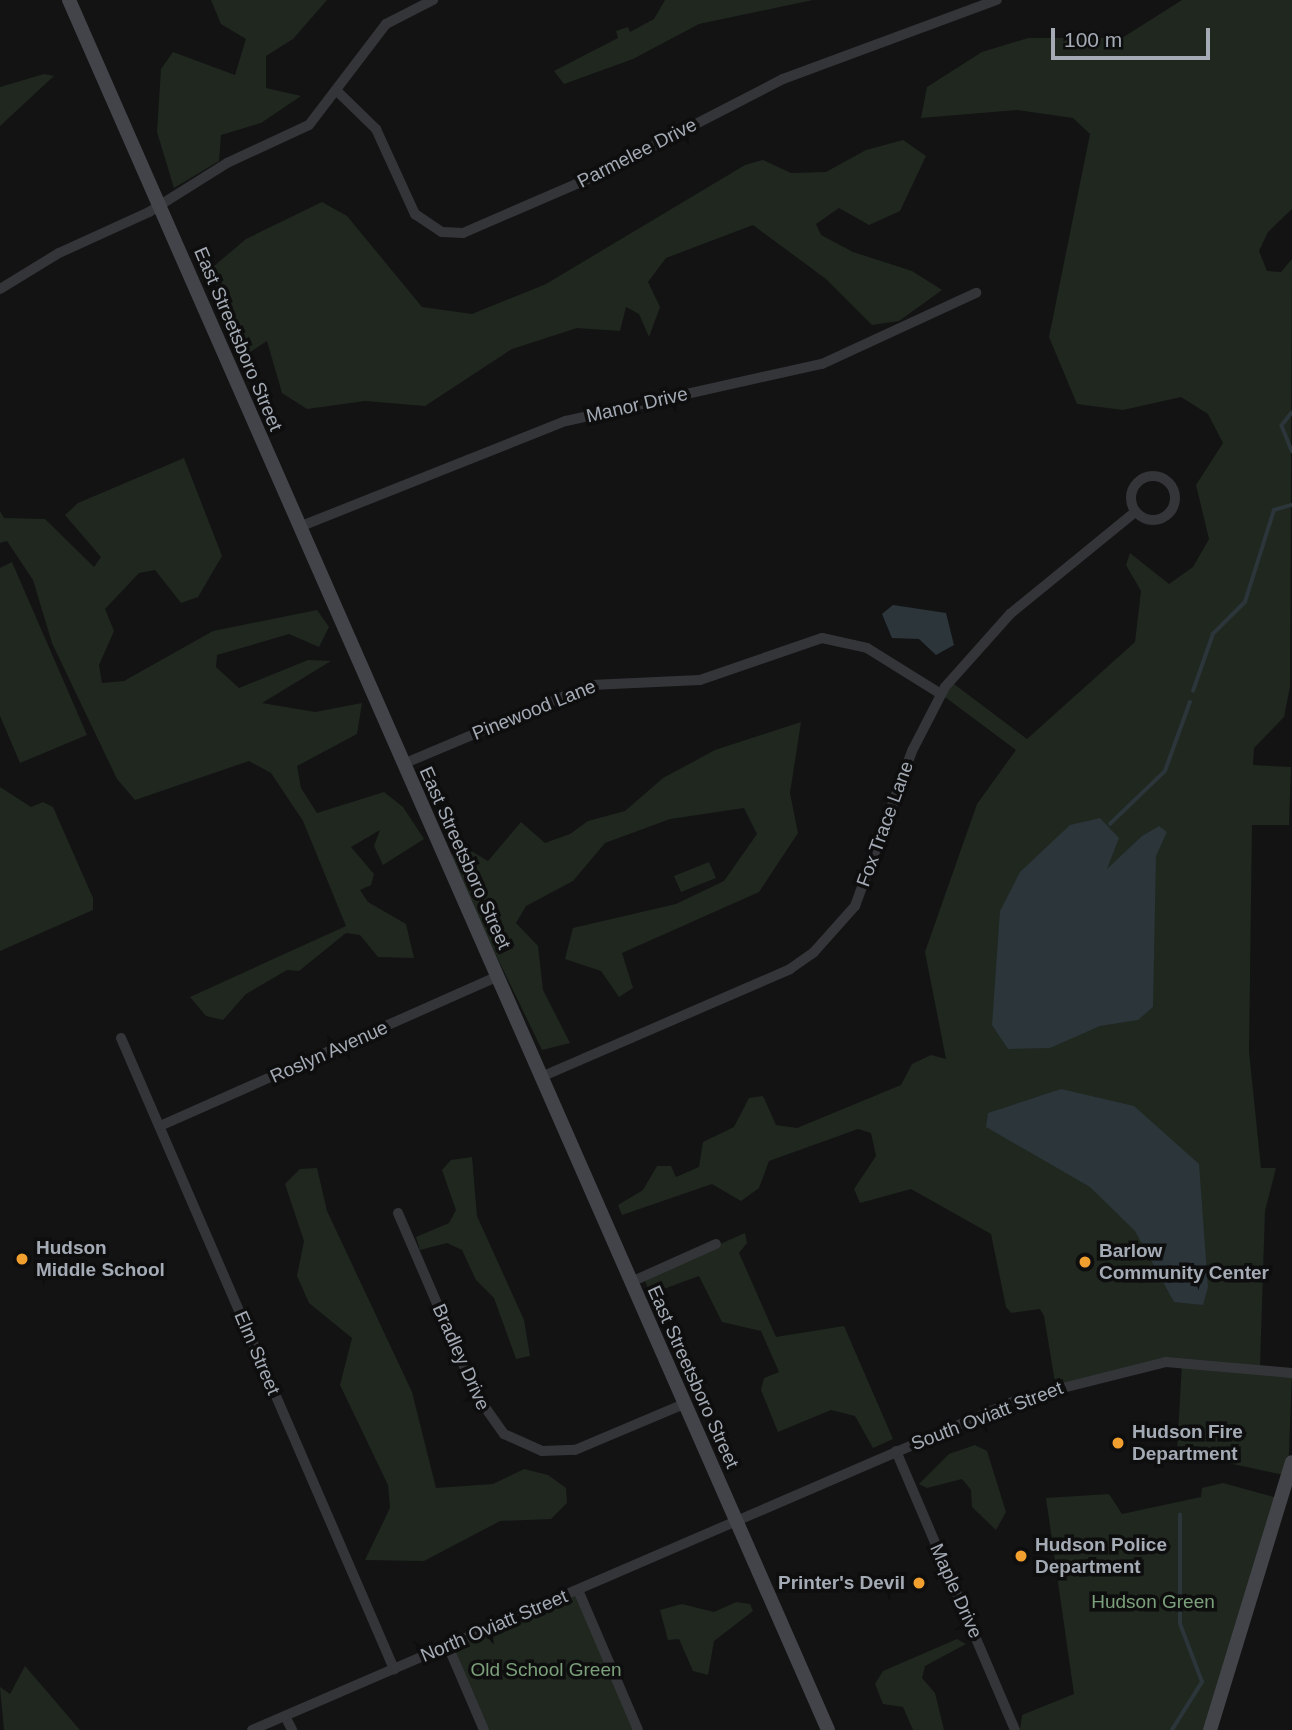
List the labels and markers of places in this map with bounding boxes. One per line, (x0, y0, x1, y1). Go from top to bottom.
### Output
place label: Hudson Middle School (36, 1237, 165, 1281)
place label: Barlow Community Center (1099, 1240, 1269, 1284)
marker: Hudson Middle School (14, 1251, 30, 1267)
marker: Barlow Community Center (1077, 1254, 1093, 1270)
place label: Hudson Fire Department (1132, 1421, 1243, 1465)
marker: Hudson Fire Department (1110, 1435, 1126, 1451)
place label: Hudson Police Department (1035, 1534, 1167, 1578)
marker: Hudson Police Department (1013, 1548, 1029, 1564)
place label: Printer's Devil (778, 1572, 905, 1594)
marker: Printer's Devil (911, 1575, 927, 1591)

